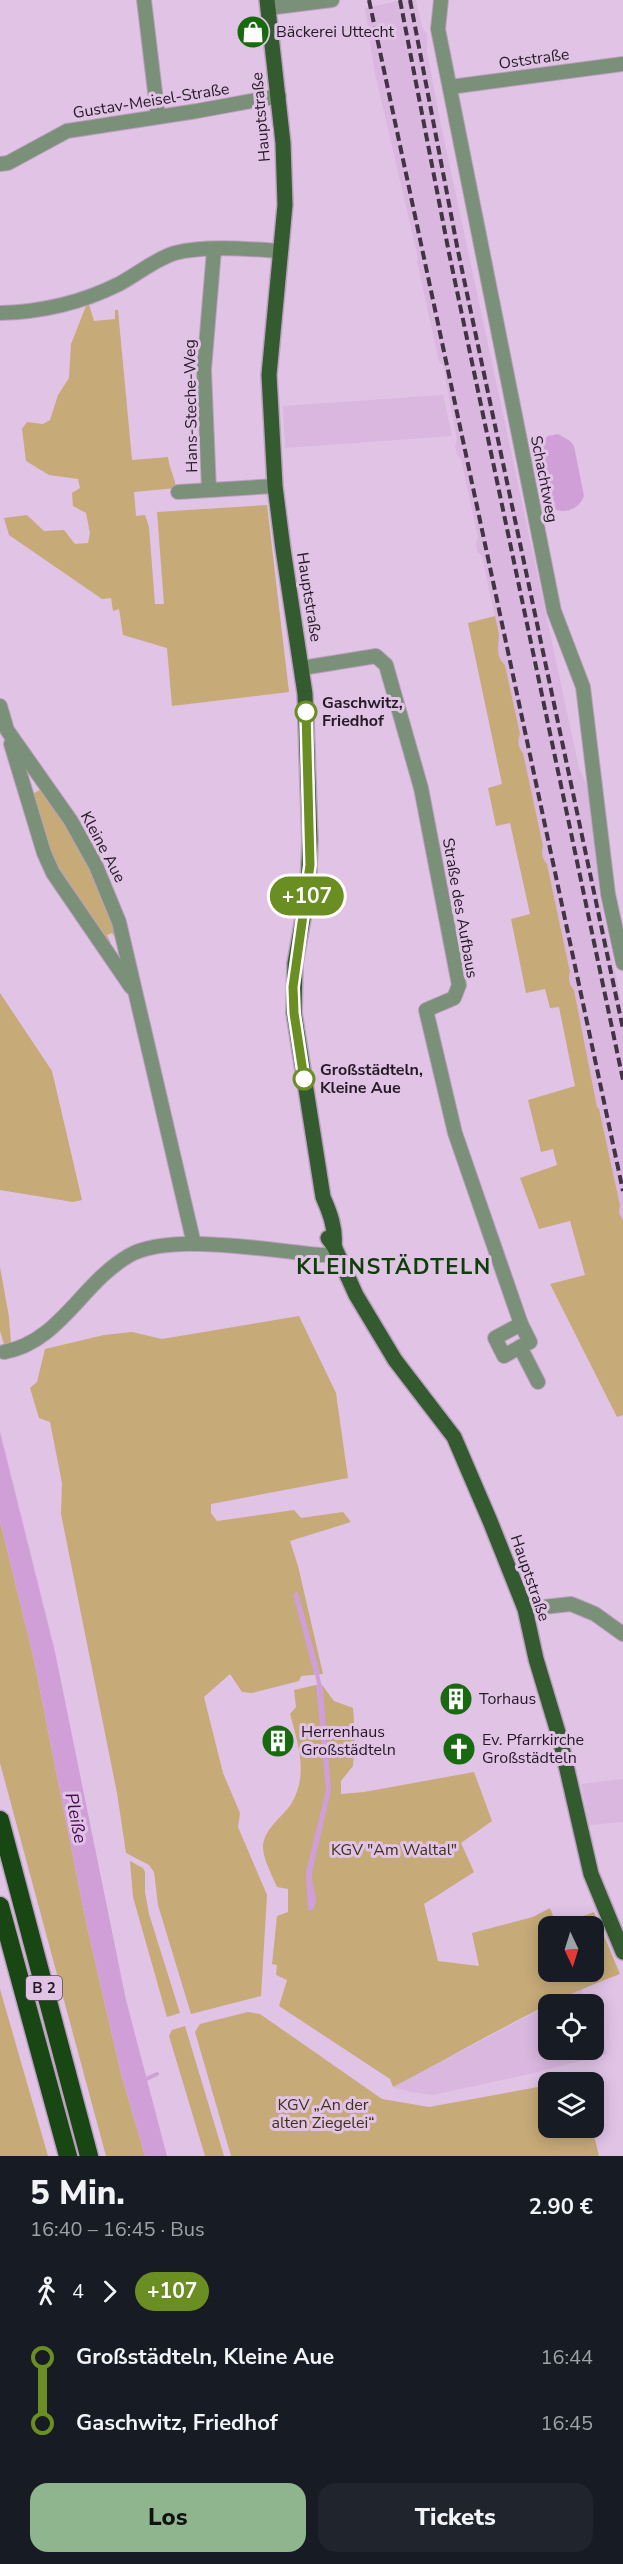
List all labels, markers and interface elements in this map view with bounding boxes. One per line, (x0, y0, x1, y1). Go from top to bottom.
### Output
shop icon: Bäckerei Uttecht (235, 14, 271, 50)
place label: Bäckerei Uttecht (276, 21, 395, 43)
street label: Oststraße (497, 43, 571, 75)
street label: Hauptstraße (246, 71, 276, 163)
street label: Gustav-Meisel-Straße (71, 78, 231, 124)
street label: Hans-Steche-Weg (179, 339, 203, 473)
street label: Schachtweg (525, 434, 563, 524)
street label: Hauptstraße (291, 551, 327, 643)
place label: Gaschwitz, Friedhof (322, 692, 403, 732)
marker: Gaschwitz, Friedhof (295, 701, 317, 723)
street label: Kleine Aue (75, 808, 131, 886)
street label: Straße des Aufbaus (437, 836, 483, 980)
line badge: +107 (265, 876, 349, 916)
text: +107 (282, 882, 332, 910)
place label: Großstädteln, Kleine Aue (320, 1059, 423, 1099)
marker: Großstädteln, Kleine Aue (293, 1068, 315, 1090)
district label: KLEINSTÄDTELN (296, 1252, 492, 1282)
street label: Hauptstraße (505, 1532, 555, 1624)
building icon: Torhaus (438, 1681, 474, 1717)
place label: Torhaus (479, 1688, 536, 1710)
place label: Herrenhaus Großstädteln (301, 1721, 396, 1761)
building icon: Herrenhaus Großstädteln (260, 1723, 296, 1759)
place label: Ev. Pfarrkirche Großstädteln (482, 1729, 584, 1769)
church icon: Ev. Pfarrkirche Großstädteln (441, 1731, 477, 1767)
water label: Pleiße (59, 1791, 93, 1846)
park label: KGV "Am Waltal" (331, 1839, 457, 1861)
north arrow (538, 1916, 604, 1982)
map controls (538, 1916, 604, 2138)
road number: B 2 (26, 1976, 62, 2000)
button: locate (538, 1994, 604, 2060)
button: layers (538, 2072, 604, 2138)
park label: KGV „An der alten Ziegelei“ (271, 2094, 375, 2134)
text: 5 Min. (30, 2171, 125, 2216)
text: 2.90 € (529, 2192, 593, 2222)
text: 16:40 – 16:45 · Bus (30, 2216, 205, 2243)
icon: walk (30, 2275, 63, 2308)
icon: forward (93, 2275, 126, 2308)
text: +107 (147, 2277, 197, 2305)
text: 4 (72, 2278, 84, 2305)
text: Großstädteln, Kleine Aue (76, 2342, 334, 2372)
text: 16:44 (540, 2344, 593, 2371)
text: Gaschwitz, Friedhof (76, 2408, 278, 2438)
text: 16:45 (540, 2410, 593, 2437)
button: Los (30, 2483, 306, 2552)
button: Tickets (318, 2483, 593, 2552)

